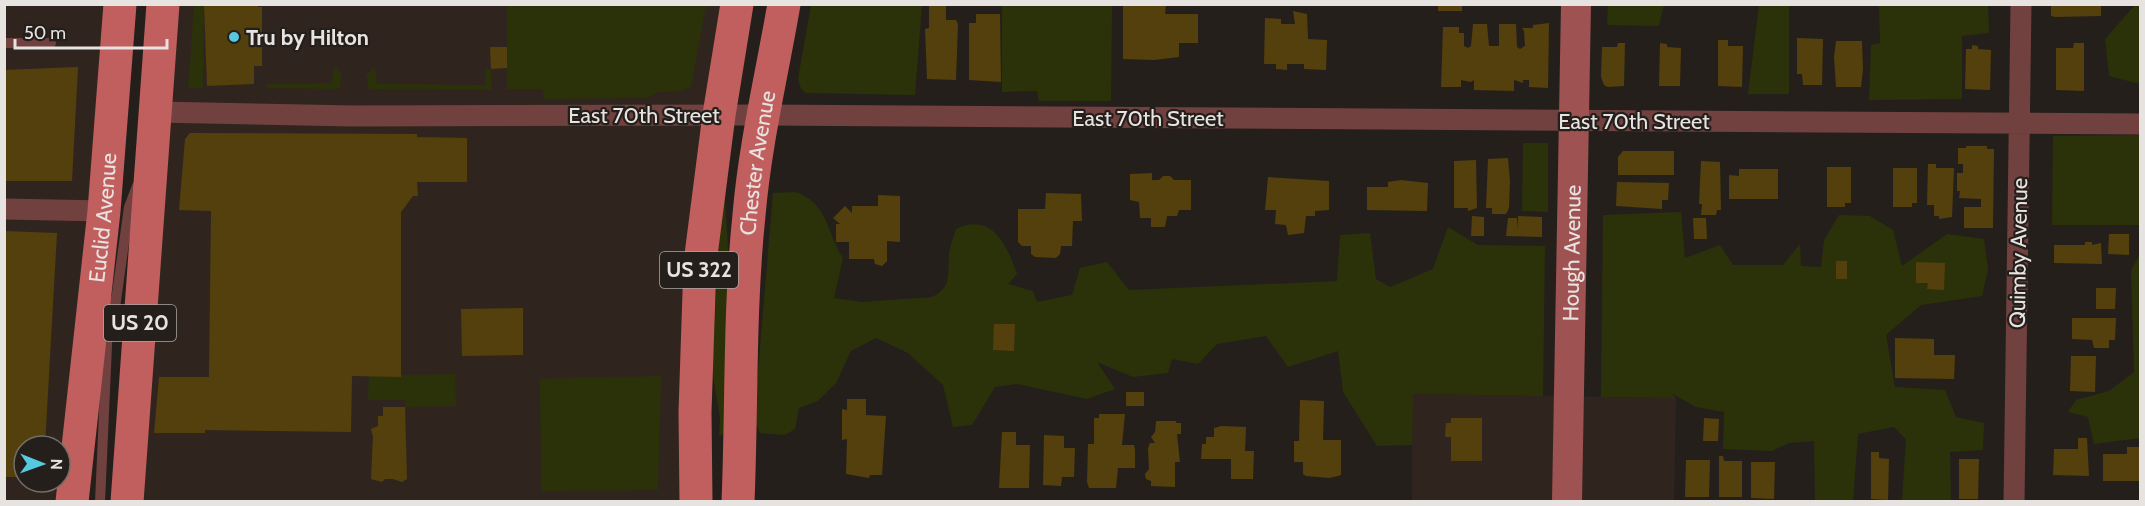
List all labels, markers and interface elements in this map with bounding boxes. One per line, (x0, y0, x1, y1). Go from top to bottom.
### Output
scale bar (15, 12, 166, 50)
text: 50 m (24, 22, 66, 44)
place label: Tru by Hilton (246, 24, 369, 51)
marker: Tru by Hilton (227, 30, 241, 44)
street label: Chester Avenue (734, 88, 781, 237)
street label: East 70th Street (568, 102, 720, 129)
street label: East 70th Street (1072, 105, 1224, 132)
street label: East 70th Street (1558, 108, 1710, 135)
street label: Euclid Avenue (83, 152, 122, 284)
street label: Quimby Avenue (2004, 178, 2033, 328)
street label: Hough Avenue (1557, 185, 1587, 322)
road number: US 322 (660, 252, 738, 288)
road number: US 20 (104, 305, 176, 341)
north arrow (12, 434, 72, 494)
text: N (47, 458, 66, 470)

